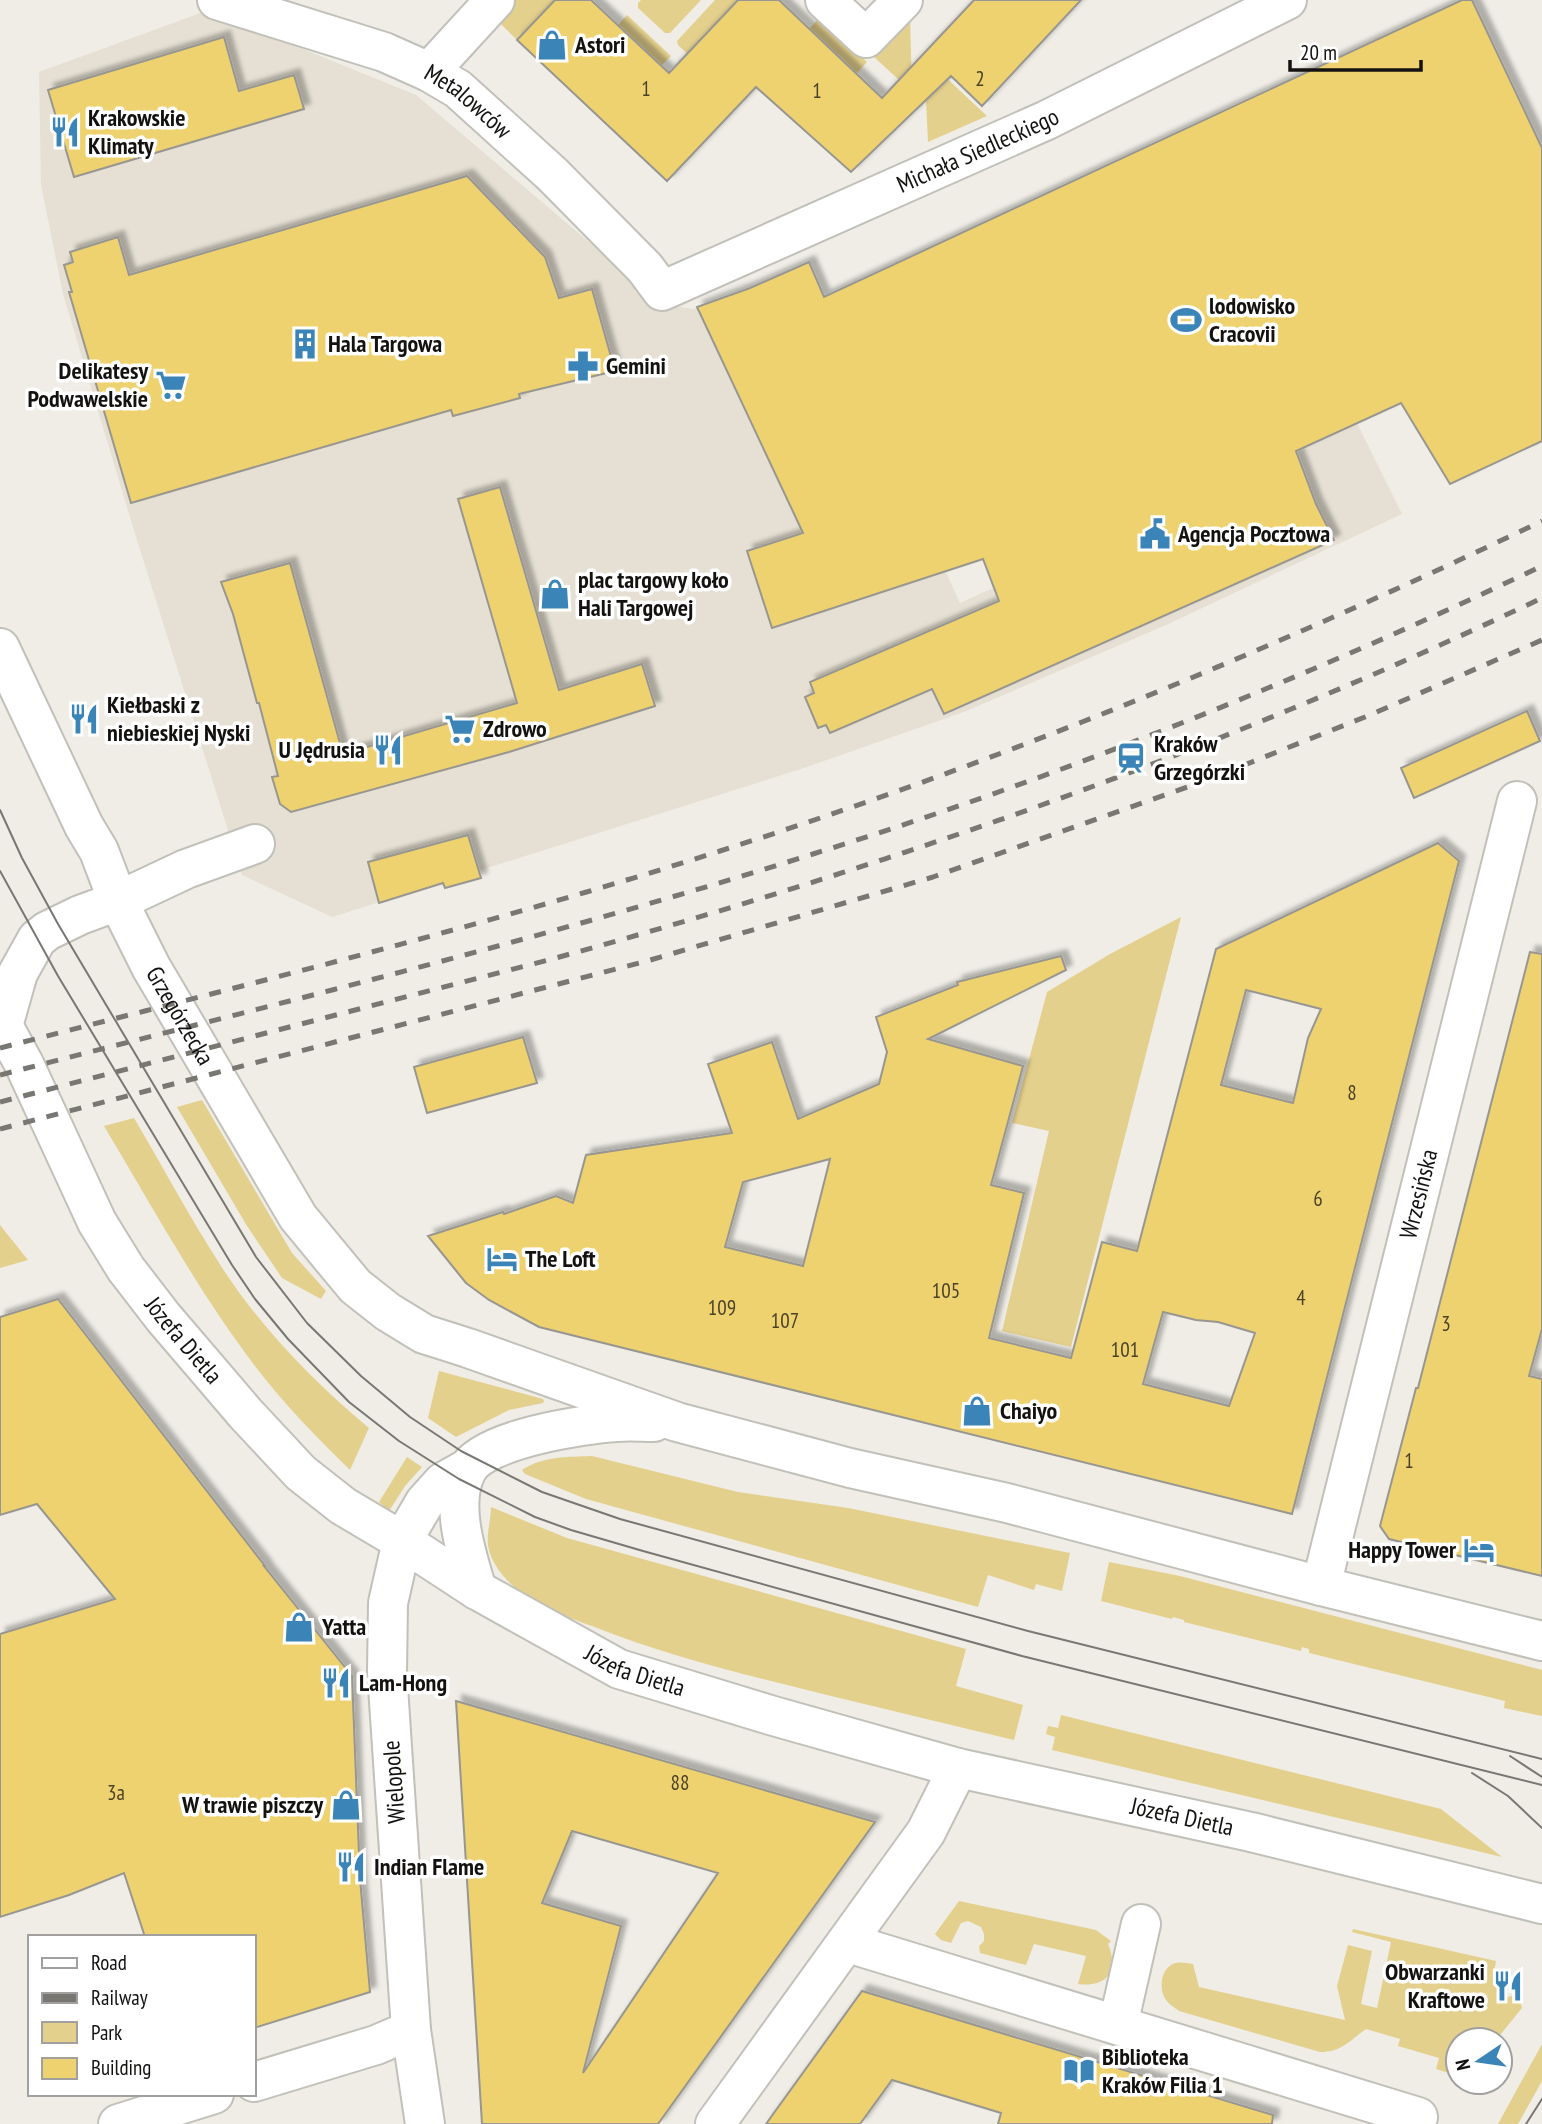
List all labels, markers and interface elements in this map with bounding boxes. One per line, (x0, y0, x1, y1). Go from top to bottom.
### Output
shop icon: Astori (535, 28, 569, 62)
scale bar (1290, 28, 1421, 72)
place label: Astori (574, 29, 626, 60)
text: 20 m (1300, 39, 1337, 66)
street label: Metalowców (419, 57, 519, 146)
house number: 2 (975, 65, 985, 92)
house number: 1 (641, 75, 651, 102)
house number: 1 (812, 77, 822, 104)
street label: Michała Siedleckiego (892, 101, 1064, 200)
place label: Krakowskie Klimaty (88, 102, 186, 161)
restaurant icon: Krakowskie Klimaty (48, 115, 82, 149)
place label: lodowisko Cracovii (1209, 290, 1295, 349)
sports icon: lodowisko Cracovii (1169, 303, 1203, 337)
building icon: Hala Targowa (288, 327, 322, 361)
place label: Hala Targowa (328, 328, 442, 359)
pharmacy icon: Gemini (566, 349, 600, 383)
place label: Gemini (606, 350, 666, 381)
place label: Delikatesy Podwawelskie (27, 355, 148, 414)
supermarket icon: Delikatesy Podwawelskie (154, 368, 188, 402)
public building icon: Agencja Pocztowa (1138, 517, 1172, 551)
place label: Agencja Pocztowa (1177, 518, 1330, 549)
place label: plac targowy koło Hali Targowej (578, 564, 729, 623)
shop icon: plac targowy koło Hali Targowej (538, 577, 572, 611)
place label: Kiełbaski z niebieskiej Nyski (107, 689, 250, 748)
restaurant icon: Kiełbaski z niebieskiej Nyski (67, 702, 101, 736)
supermarket icon: Zdrowo (443, 712, 477, 746)
place label: Zdrowo (483, 713, 547, 744)
place label: Kraków Grzegórzki (1154, 728, 1245, 787)
restaurant icon: U Jędrusia (371, 733, 405, 767)
place label: U Jędrusia (279, 734, 365, 765)
station icon: Kraków Grzegórzki (1114, 741, 1148, 775)
street label: Grzegórzecka (139, 961, 221, 1071)
house number: 8 (1347, 1079, 1357, 1106)
street label: Wrzesińska (1392, 1146, 1444, 1242)
house number: 6 (1313, 1185, 1323, 1212)
hotel icon: The Loft (485, 1242, 519, 1276)
place label: The Loft (525, 1243, 596, 1274)
house number: 105 (932, 1277, 960, 1304)
house number: 4 (1296, 1284, 1306, 1311)
street label: Józefa Dietla (138, 1290, 229, 1390)
house number: 109 (708, 1294, 736, 1321)
house number: 107 (771, 1307, 799, 1334)
house number: 3 (1441, 1310, 1451, 1337)
house number: 101 (1111, 1336, 1139, 1363)
shop icon: Chaiyo (960, 1394, 994, 1428)
place label: Chaiyo (1000, 1395, 1058, 1426)
house number: 1 (1404, 1447, 1414, 1474)
hotel icon: Happy Tower (1462, 1533, 1496, 1567)
place label: Happy Tower (1348, 1534, 1457, 1565)
shop icon: Yatta (282, 1610, 316, 1644)
place label: Yatta (321, 1611, 366, 1642)
street label: Józefa Dietla (579, 1637, 689, 1703)
restaurant icon: Lam-Hong (319, 1666, 353, 1700)
place label: Lam-Hong (359, 1667, 447, 1698)
street label: Wielopole (375, 1739, 412, 1825)
house number: 88 (671, 1769, 689, 1796)
house number: 3a (107, 1779, 125, 1806)
shop icon: W trawie piszczy (329, 1788, 363, 1822)
place label: W trawie piszczy (181, 1789, 323, 1820)
street label: Józefa Dietla (1127, 1790, 1237, 1843)
restaurant icon: Indian Flame (334, 1850, 368, 1884)
place label: Indian Flame (374, 1851, 484, 1882)
legend (28, 1935, 256, 2096)
text: Road (91, 1949, 127, 1976)
place label: Obwarzanki Kraftowe (1385, 1956, 1485, 2015)
restaurant icon: Obwarzanki Kraftowe (1491, 1969, 1525, 2003)
text: Railway (91, 1984, 148, 2011)
text: Park (91, 2019, 122, 2046)
north arrow (1444, 2026, 1514, 2096)
place label: Biblioteka Kraków Filia 1 (1102, 2041, 1223, 2100)
text: Building (91, 2054, 151, 2081)
library icon: Biblioteka Kraków Filia 1 (1062, 2054, 1096, 2088)
text: N (1450, 2057, 1475, 2073)

